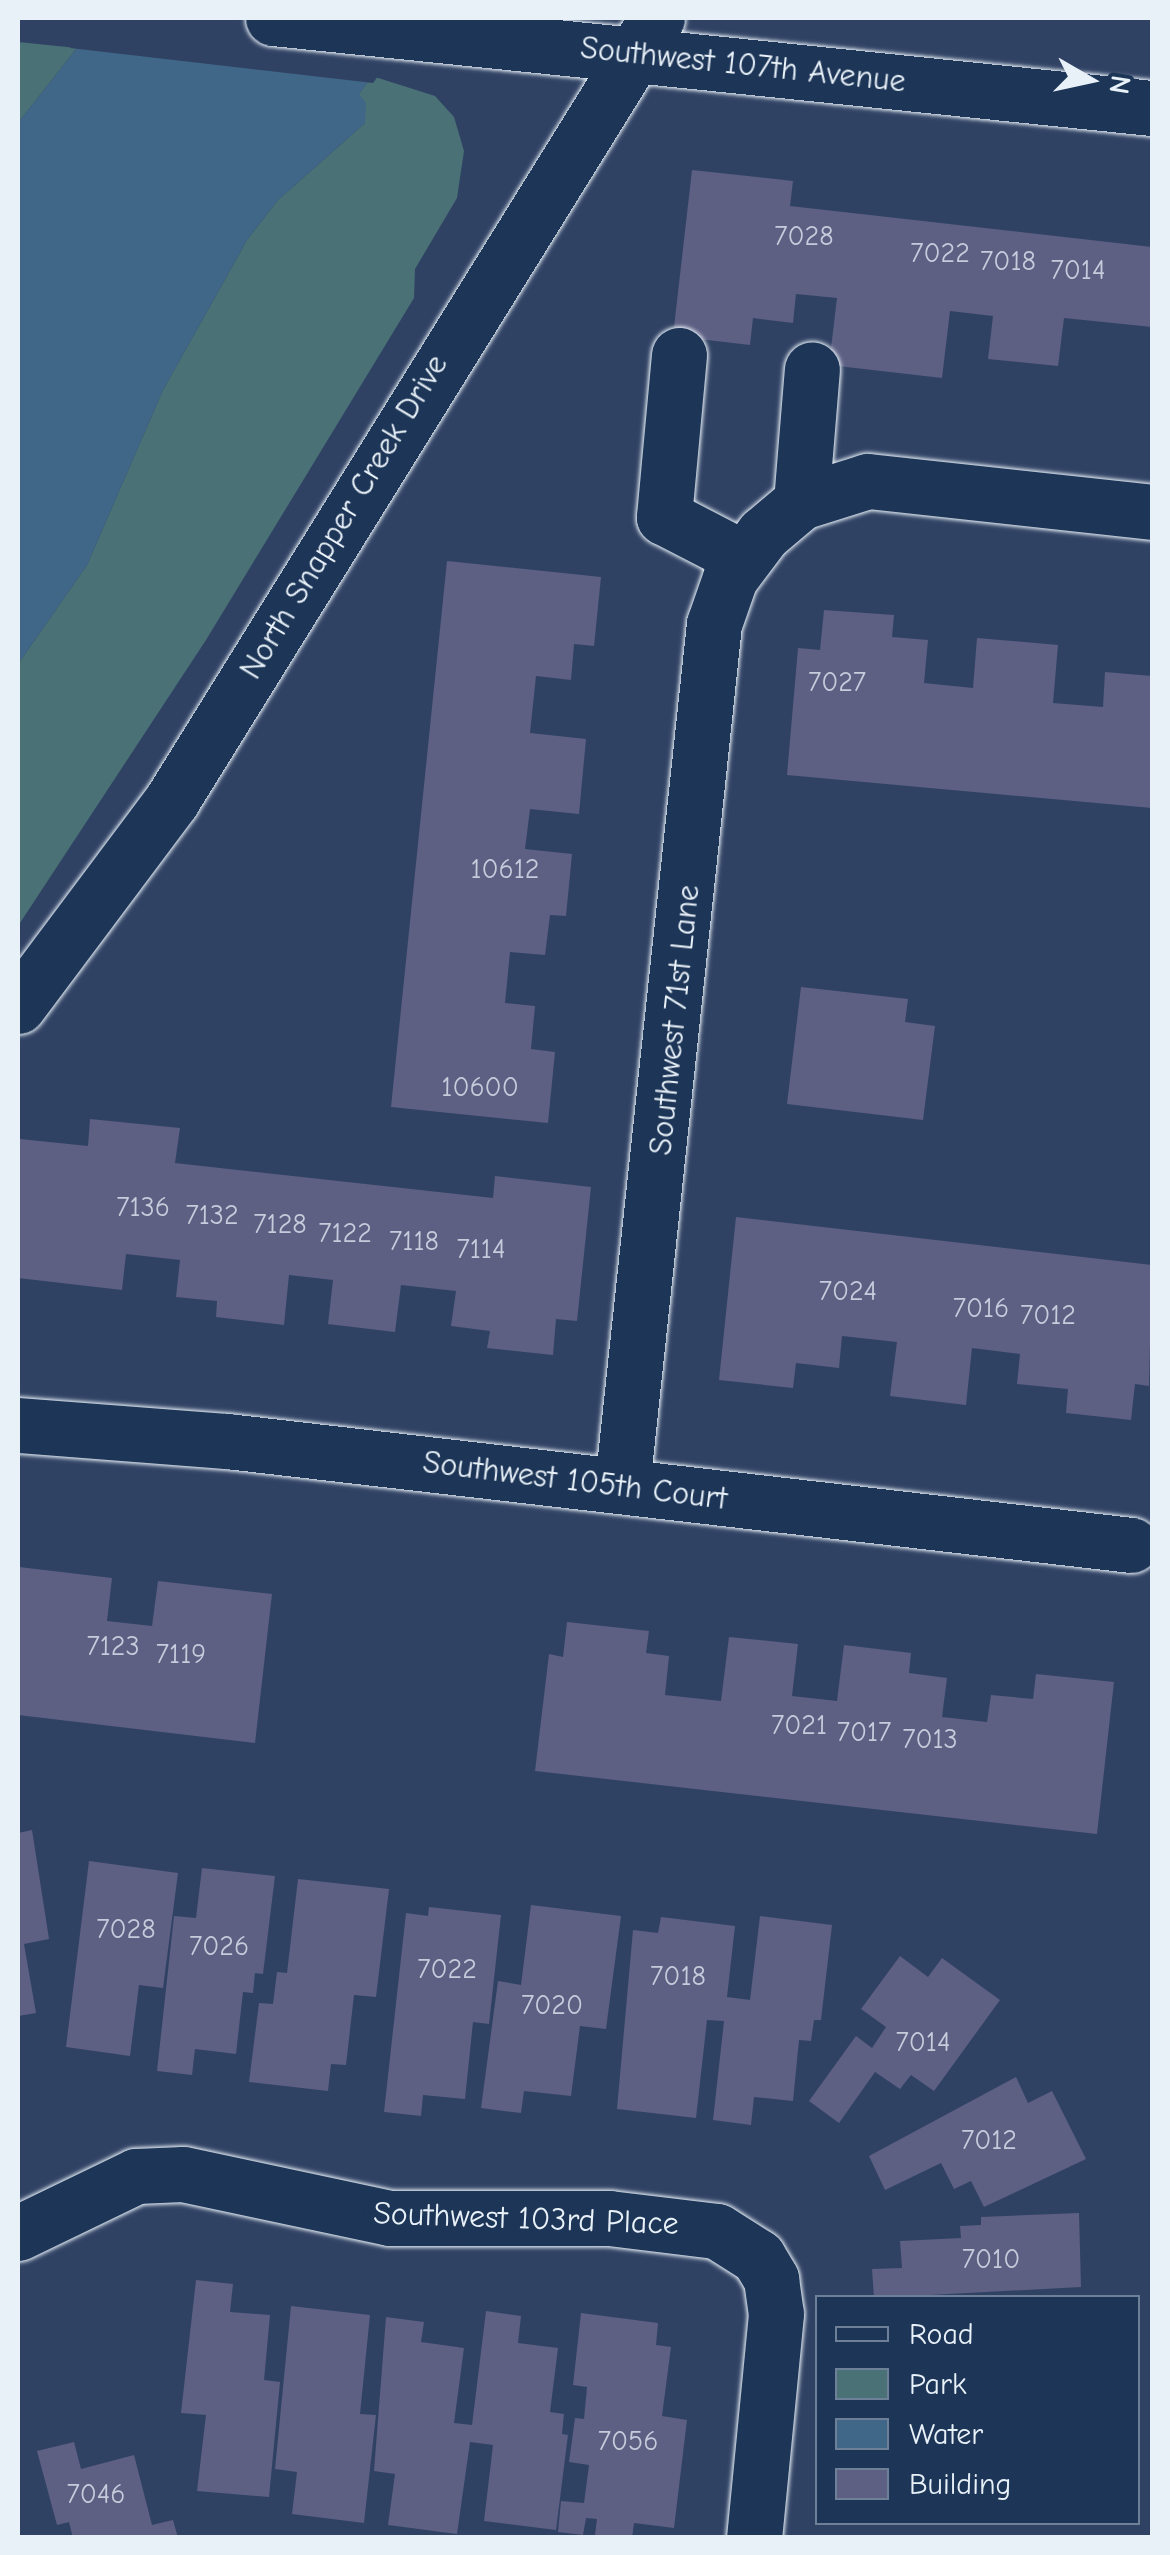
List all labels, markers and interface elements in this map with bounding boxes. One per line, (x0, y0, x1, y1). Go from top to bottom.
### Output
street label: Southwest 107th Avenue (579, 29, 907, 101)
north arrow (1040, 30, 1140, 130)
text: N (1102, 73, 1137, 96)
house number: 7028 (774, 219, 834, 253)
house number: 7022 (910, 236, 970, 270)
house number: 7018 (980, 244, 1036, 278)
house number: 7014 (1051, 253, 1105, 287)
street label: North Snapper Creek Drive (232, 348, 456, 686)
house number: 7027 (808, 665, 866, 699)
house number: 10612 (470, 852, 540, 886)
street label: Southwest 71st Lane (642, 883, 708, 1157)
house number: 10600 (441, 1070, 519, 1104)
house number: 7136 (116, 1190, 170, 1224)
house number: 7132 (185, 1198, 239, 1232)
house number: 7128 (253, 1207, 307, 1241)
house number: 7122 (318, 1216, 372, 1250)
house number: 7118 (389, 1224, 439, 1258)
house number: 7114 (457, 1232, 505, 1266)
house number: 7024 (819, 1274, 877, 1308)
house number: 7016 (953, 1291, 1009, 1325)
house number: 7012 (1020, 1298, 1076, 1332)
street label: Southwest 105th Court (421, 1443, 729, 1519)
house number: 7123 (86, 1629, 140, 1663)
house number: 7119 (156, 1637, 206, 1671)
house number: 7021 (771, 1708, 827, 1742)
house number: 7017 (837, 1715, 891, 1749)
house number: 7013 (902, 1722, 958, 1756)
house number: 7028 (96, 1912, 156, 1946)
house number: 7026 (189, 1929, 249, 1963)
house number: 7022 (417, 1952, 477, 1986)
house number: 7018 (650, 1959, 706, 1993)
house number: 7020 (521, 1988, 583, 2022)
house number: 7014 (896, 2025, 950, 2059)
house number: 7012 (961, 2123, 1017, 2157)
street label: Southwest 103rd Place (373, 2194, 679, 2244)
house number: 7010 (962, 2242, 1020, 2276)
legend (815, 2295, 1140, 2525)
text: Road (909, 2317, 974, 2352)
text: Park (909, 2367, 966, 2402)
text: Water (909, 2417, 983, 2452)
house number: 7056 (598, 2424, 658, 2458)
text: Building (909, 2467, 1012, 2502)
house number: 7046 (66, 2477, 126, 2511)

